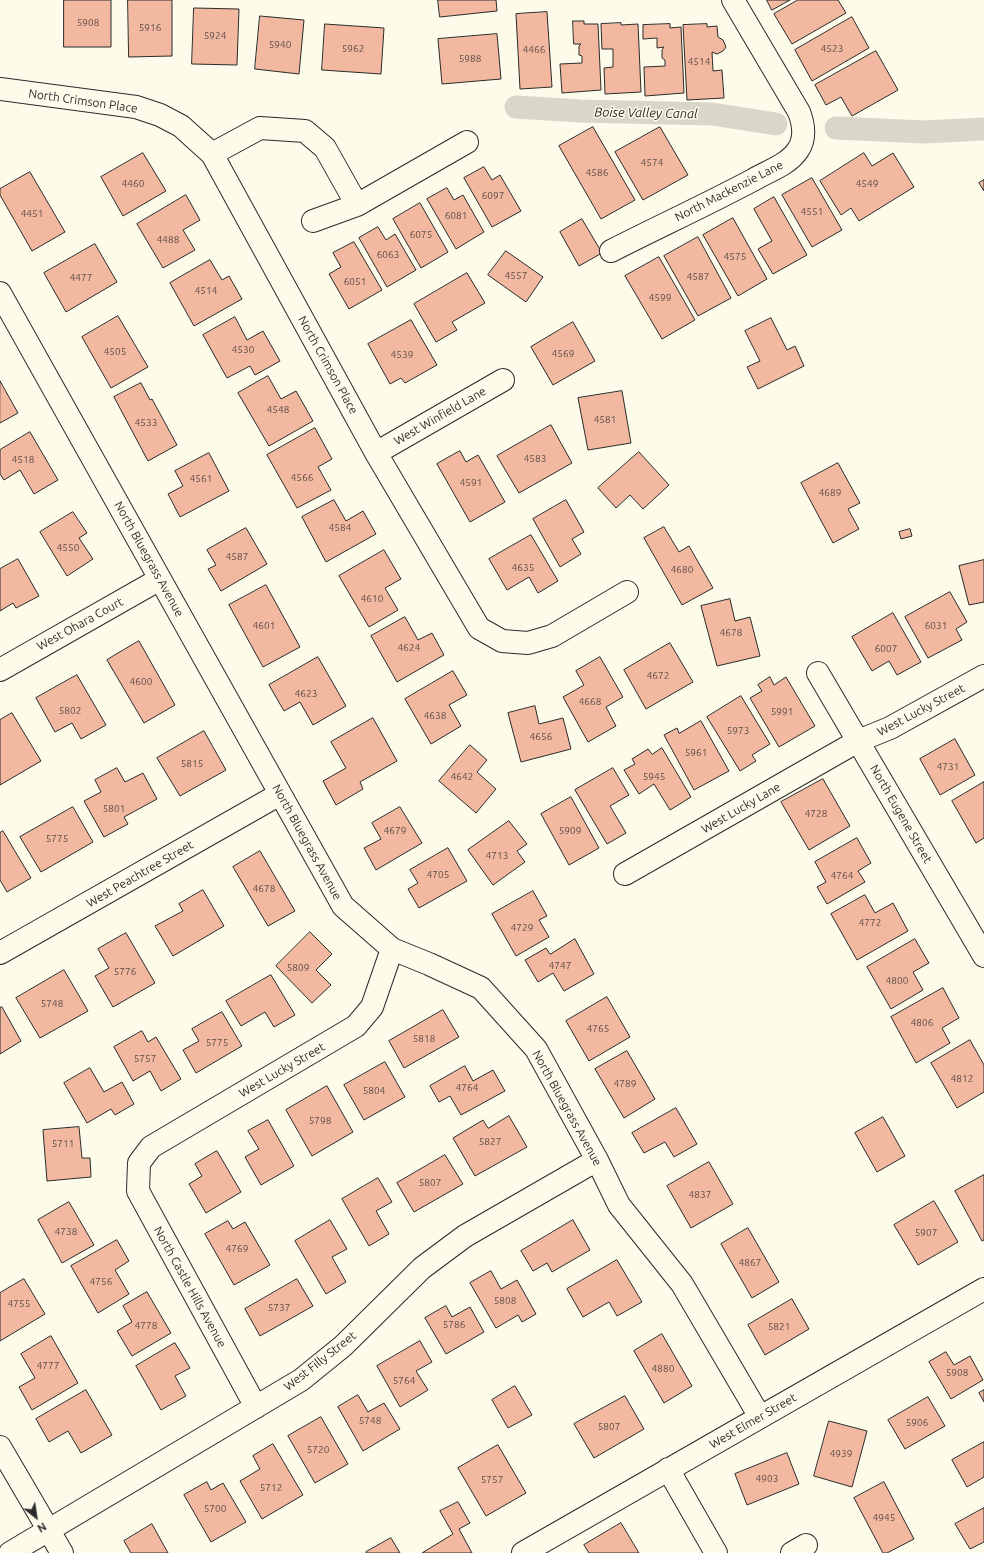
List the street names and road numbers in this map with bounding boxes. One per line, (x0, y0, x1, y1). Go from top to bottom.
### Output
street label: North Crimson Place (27, 86, 139, 116)
street label: North Mackenzie Lane (672, 157, 786, 225)
street label: North Crimson Place (295, 313, 361, 417)
street label: West Winfield Lane (391, 384, 489, 448)
street label: North Bluegrass Avenue (111, 499, 187, 619)
street label: West Ohara Court (34, 594, 126, 654)
street label: West Lucky Street (875, 681, 967, 739)
street label: North Eugene Street (867, 762, 935, 866)
street label: West Lucky Lane (699, 779, 783, 837)
street label: North Bluegrass Avenue (269, 782, 345, 902)
street label: West Peachtree Street (84, 837, 196, 911)
street label: West Lucky Street (236, 1040, 328, 1100)
street label: North Bluegrass Avenue (529, 1048, 605, 1168)
street label: North Castle Hills Avenue (151, 1224, 229, 1350)
street label: West Filly Street (281, 1328, 359, 1394)
street label: West Elmer Street (707, 1390, 799, 1452)

